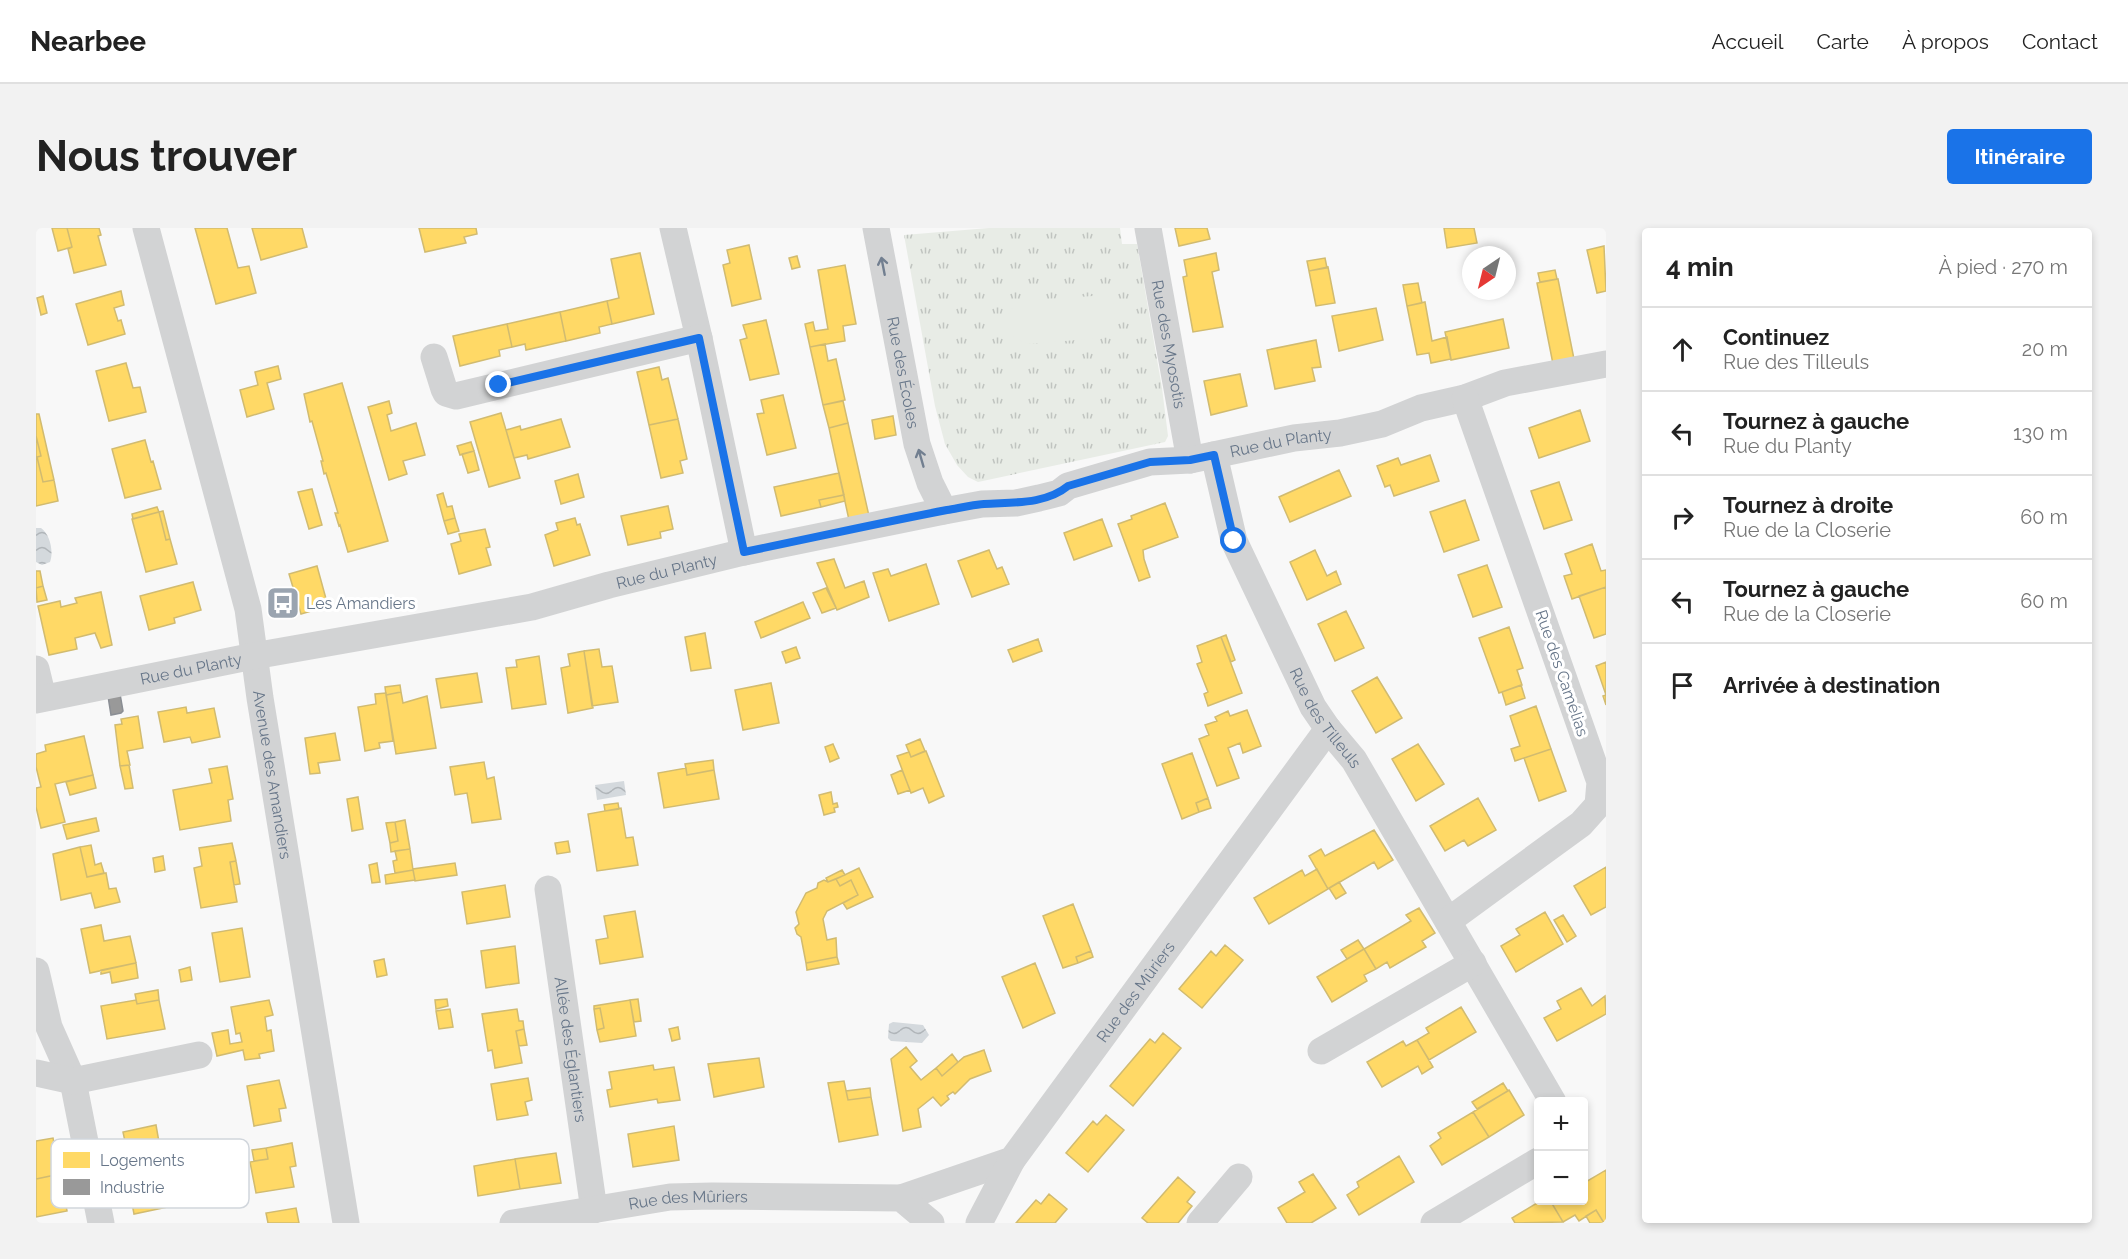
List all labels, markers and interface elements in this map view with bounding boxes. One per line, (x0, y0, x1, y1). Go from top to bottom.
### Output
text: Nearbee (30, 25, 146, 58)
text: Accueil (1712, 29, 1784, 54)
text: Carte (1817, 29, 1869, 54)
text: À propos (1902, 29, 1989, 54)
text: Contact (2022, 29, 2098, 54)
button: Itinéraire (1947, 129, 2092, 184)
text: Nous trouver (36, 132, 297, 181)
north arrow (1462, 246, 1516, 300)
text: 4 min (1666, 252, 1734, 282)
text: À pied · 270 m (1938, 255, 2068, 279)
one-way arrow (878, 257, 889, 277)
street label: Rue des Myosotis (1148, 278, 1190, 410)
street label: Rue des Écoles (883, 315, 923, 430)
text: Continuez (1723, 324, 1829, 350)
icon: ahead (1666, 333, 1699, 366)
text: 20 m (2022, 337, 2068, 361)
text: Rue des Tilleuls (1723, 350, 1869, 374)
route end (485, 371, 511, 397)
text: Tournez à gauche (1723, 408, 1909, 434)
icon: left (1666, 417, 1699, 450)
text: 130 m (2013, 421, 2068, 445)
street label: Rue du Planty (1228, 424, 1333, 461)
text: Rue du Planty (1723, 434, 1852, 458)
one-way arrow (915, 449, 926, 468)
text: Tournez à droite (1723, 492, 1893, 518)
icon: right (1666, 501, 1699, 534)
text: 60 m (2020, 505, 2068, 529)
text: Rue de la Closerie (1723, 518, 1891, 542)
route start (1220, 527, 1246, 553)
street label: Rue du Planty (614, 549, 719, 592)
text: Tournez à gauche (1723, 576, 1909, 602)
bus stop icon: Les Amandiers (265, 585, 301, 621)
icon: left (1666, 585, 1699, 618)
text: 60 m (2020, 589, 2068, 613)
place label: Les Amandiers (306, 594, 416, 613)
text: Rue de la Closerie (1723, 602, 1891, 626)
street label: Rue des Camélias (1531, 607, 1593, 739)
street label: Rue du Planty (138, 649, 244, 688)
street label: Rue des Tilleuls (1286, 664, 1366, 771)
icon: arrive (1666, 669, 1699, 702)
text: Arrivée à destination (1723, 672, 1940, 698)
street label: Avenue des Amandiers (250, 689, 296, 861)
street label: Rue des Mûriers (1092, 937, 1179, 1046)
street label: Allée des Églantiers (551, 975, 591, 1124)
map controls (1534, 1097, 1588, 1205)
button: + (1534, 1097, 1588, 1151)
legend (51, 1139, 249, 1208)
text: Logements (100, 1151, 185, 1170)
button: − (1534, 1151, 1588, 1205)
text: Industrie (100, 1178, 164, 1197)
street label: Rue des Mûriers (627, 1186, 748, 1213)

